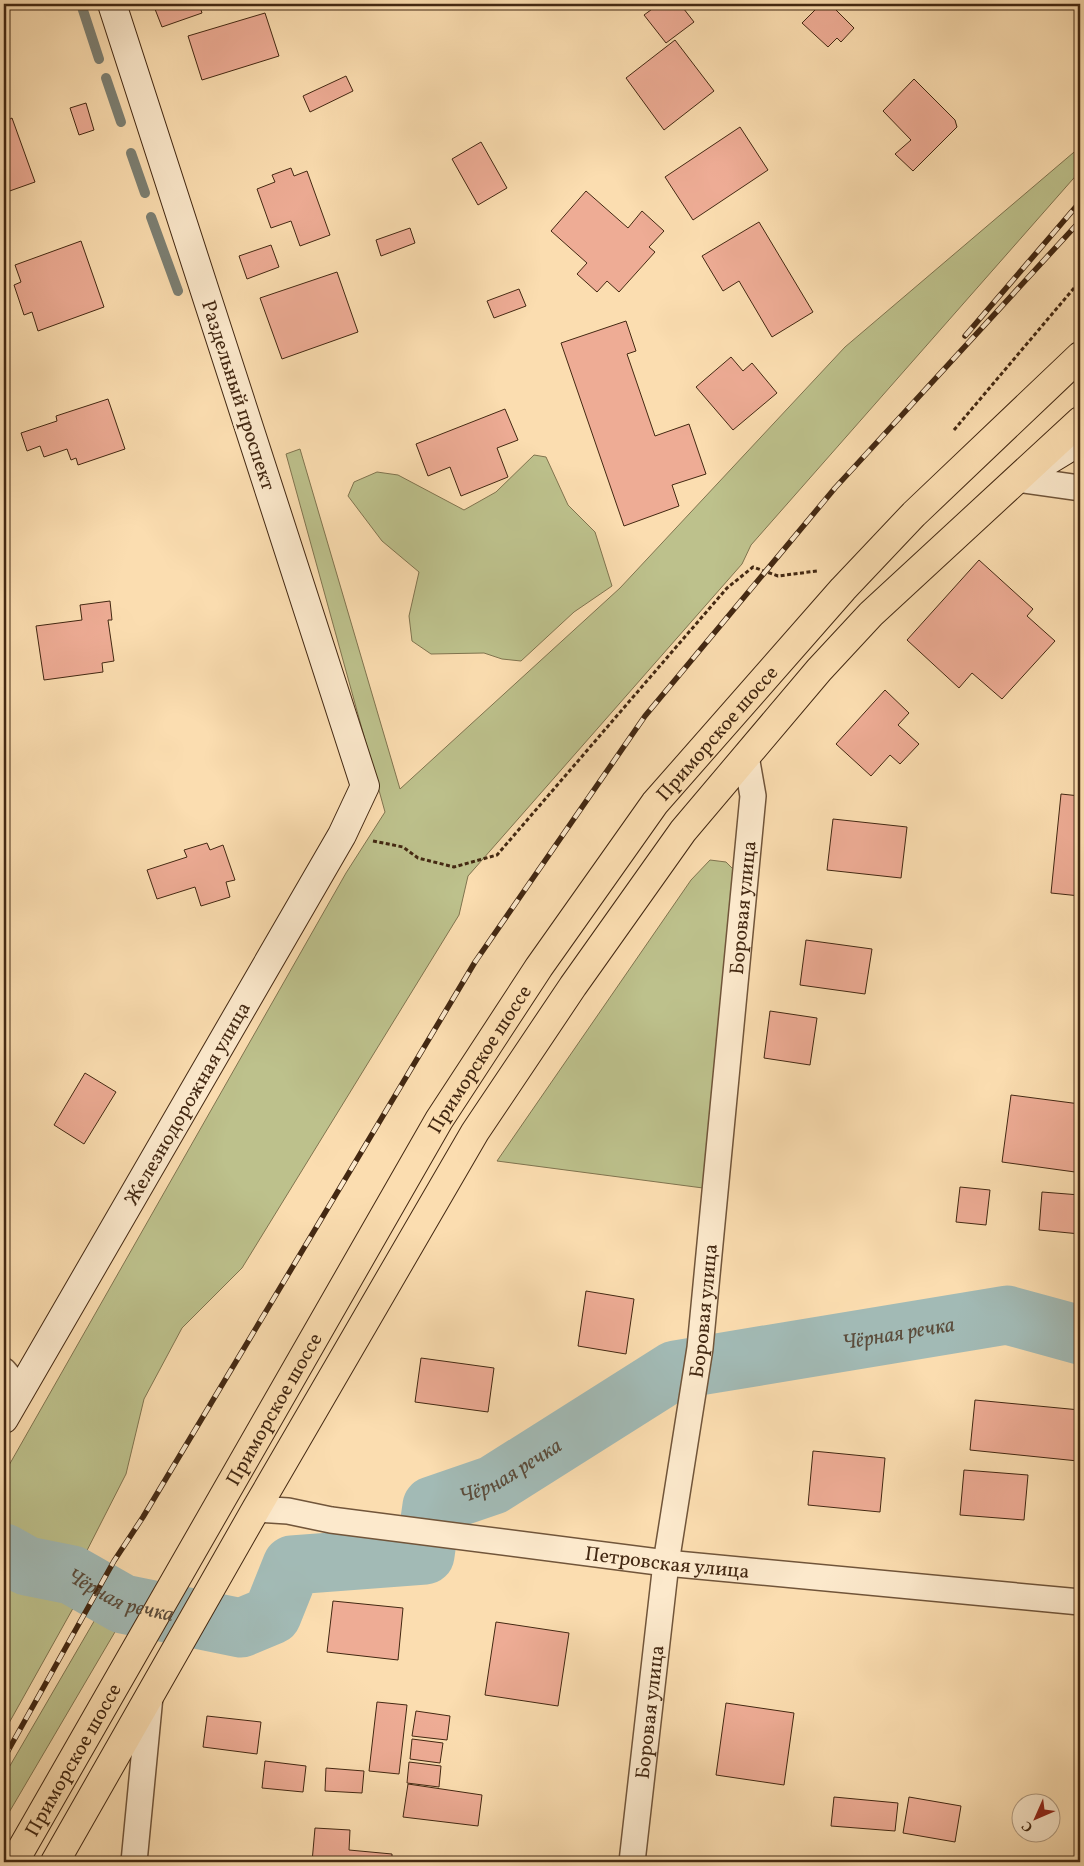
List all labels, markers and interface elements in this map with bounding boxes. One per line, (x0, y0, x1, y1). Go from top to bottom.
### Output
street label: Раздельный проспект (193, 297, 281, 494)
street label: Приморское шоссе (651, 660, 785, 808)
street label: Боровая улица (724, 839, 765, 976)
street label: Приморское шоссе (422, 980, 539, 1139)
street label: Железнодорожная улица (119, 997, 259, 1211)
street label: Боровая улица (683, 1243, 726, 1380)
water label: Чёрная речка (840, 1311, 957, 1358)
street label: Приморское шоссе (220, 1328, 330, 1492)
water label: Чёрная речка (456, 1432, 568, 1512)
street label: Петровская улица (583, 1541, 751, 1587)
water label: Чёрная речка (61, 1562, 176, 1630)
street label: Боровая улица (630, 1644, 673, 1781)
street label: Приморское шоссе (19, 1679, 129, 1842)
north arrow (1012, 1794, 1062, 1844)
text: С (1018, 1816, 1038, 1836)

